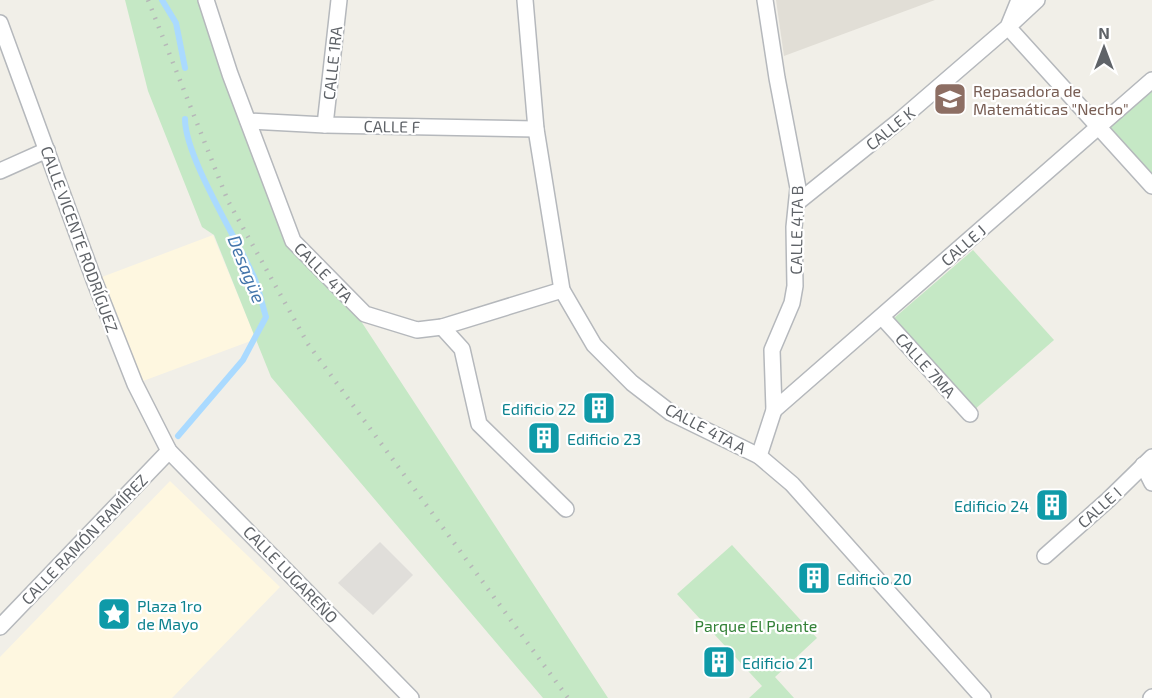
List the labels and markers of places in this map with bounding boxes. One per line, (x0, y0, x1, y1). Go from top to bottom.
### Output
school or university icon: Repasadora de Matemáticas "Necho" (932, 81, 968, 117)
place label: Repasadora de Matemáticas "Necho" (973, 81, 1129, 118)
building icon: Edificio 22 (581, 390, 617, 426)
place label: Edificio 22 (502, 399, 576, 418)
building icon: Edificio 23 (526, 420, 562, 456)
place label: Edificio 23 (567, 429, 641, 448)
building icon: Edificio 24 (1034, 487, 1070, 523)
place label: Edificio 24 (954, 496, 1029, 515)
building icon: Edificio 20 (796, 560, 832, 596)
place label: Edificio 20 (837, 569, 912, 588)
place icon: Plaza 1ro de Mayo (96, 596, 132, 632)
place label: Plaza 1ro de Mayo (137, 596, 202, 633)
building icon: Edificio 21 (701, 644, 737, 680)
place label: Edificio 21 (742, 653, 814, 672)

